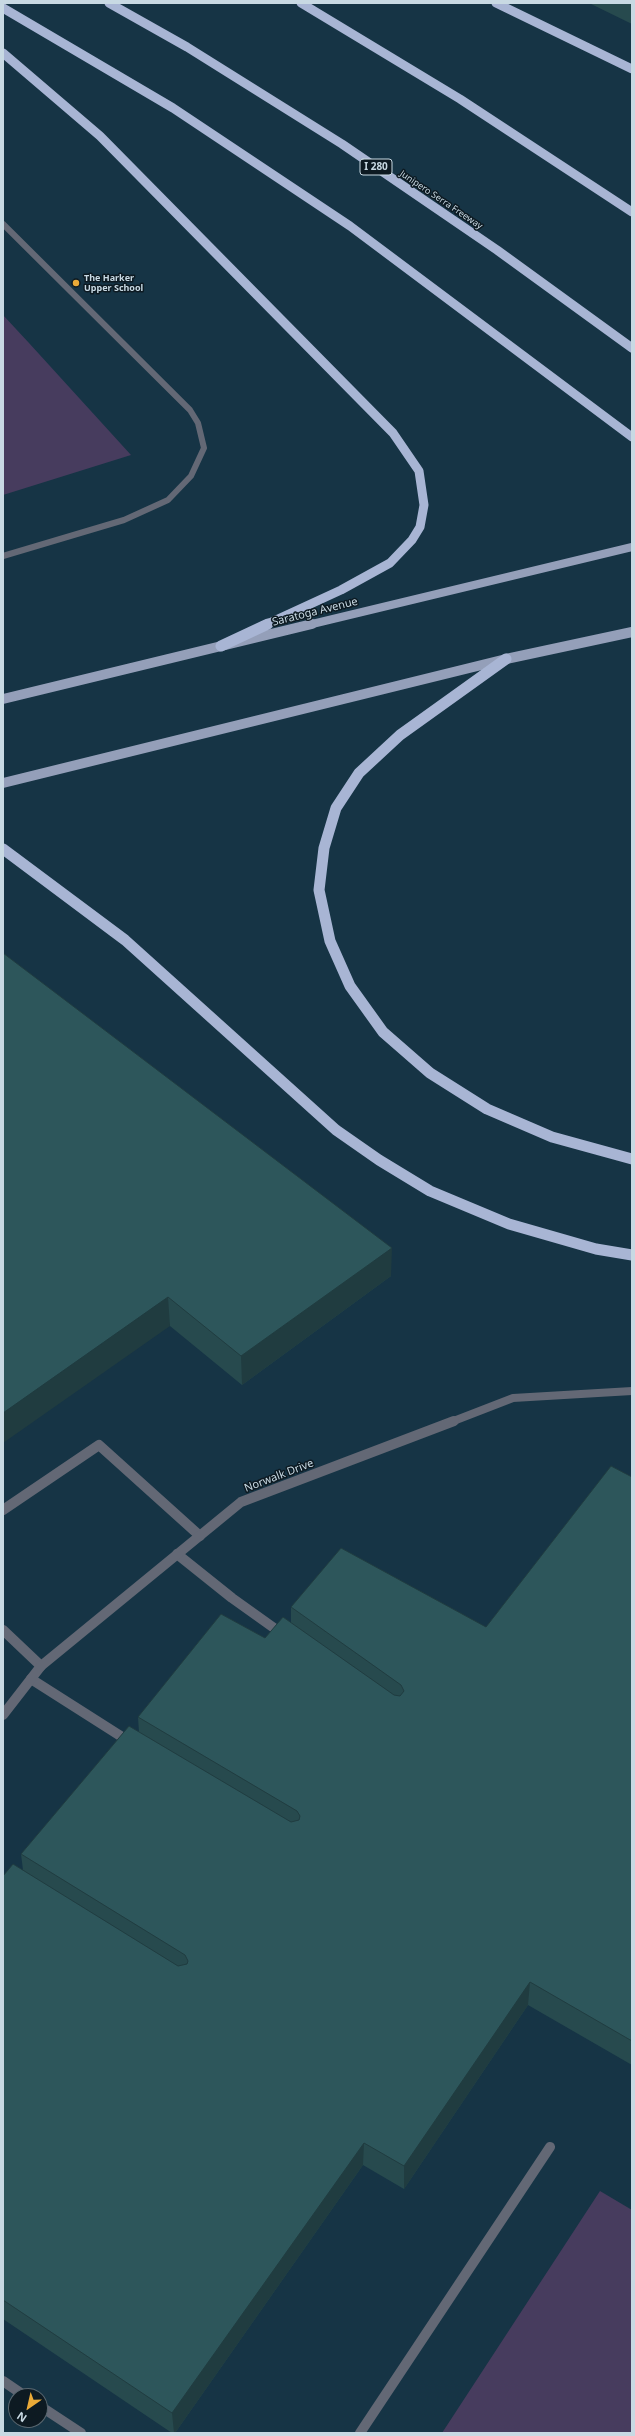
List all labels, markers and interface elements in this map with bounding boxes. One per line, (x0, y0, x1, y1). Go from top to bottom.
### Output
road number: I 280 (360, 159, 392, 175)
street label: Junipero Serra Freeway (398, 168, 484, 232)
place label: The Harker Upper School (84, 273, 143, 294)
marker: The Harker Upper School (71, 278, 81, 288)
street label: Saratoga Avenue (271, 595, 359, 629)
street label: Norwalk Drive (242, 1457, 316, 1495)
north arrow (8, 2388, 48, 2428)
text: N (14, 2409, 29, 2426)

